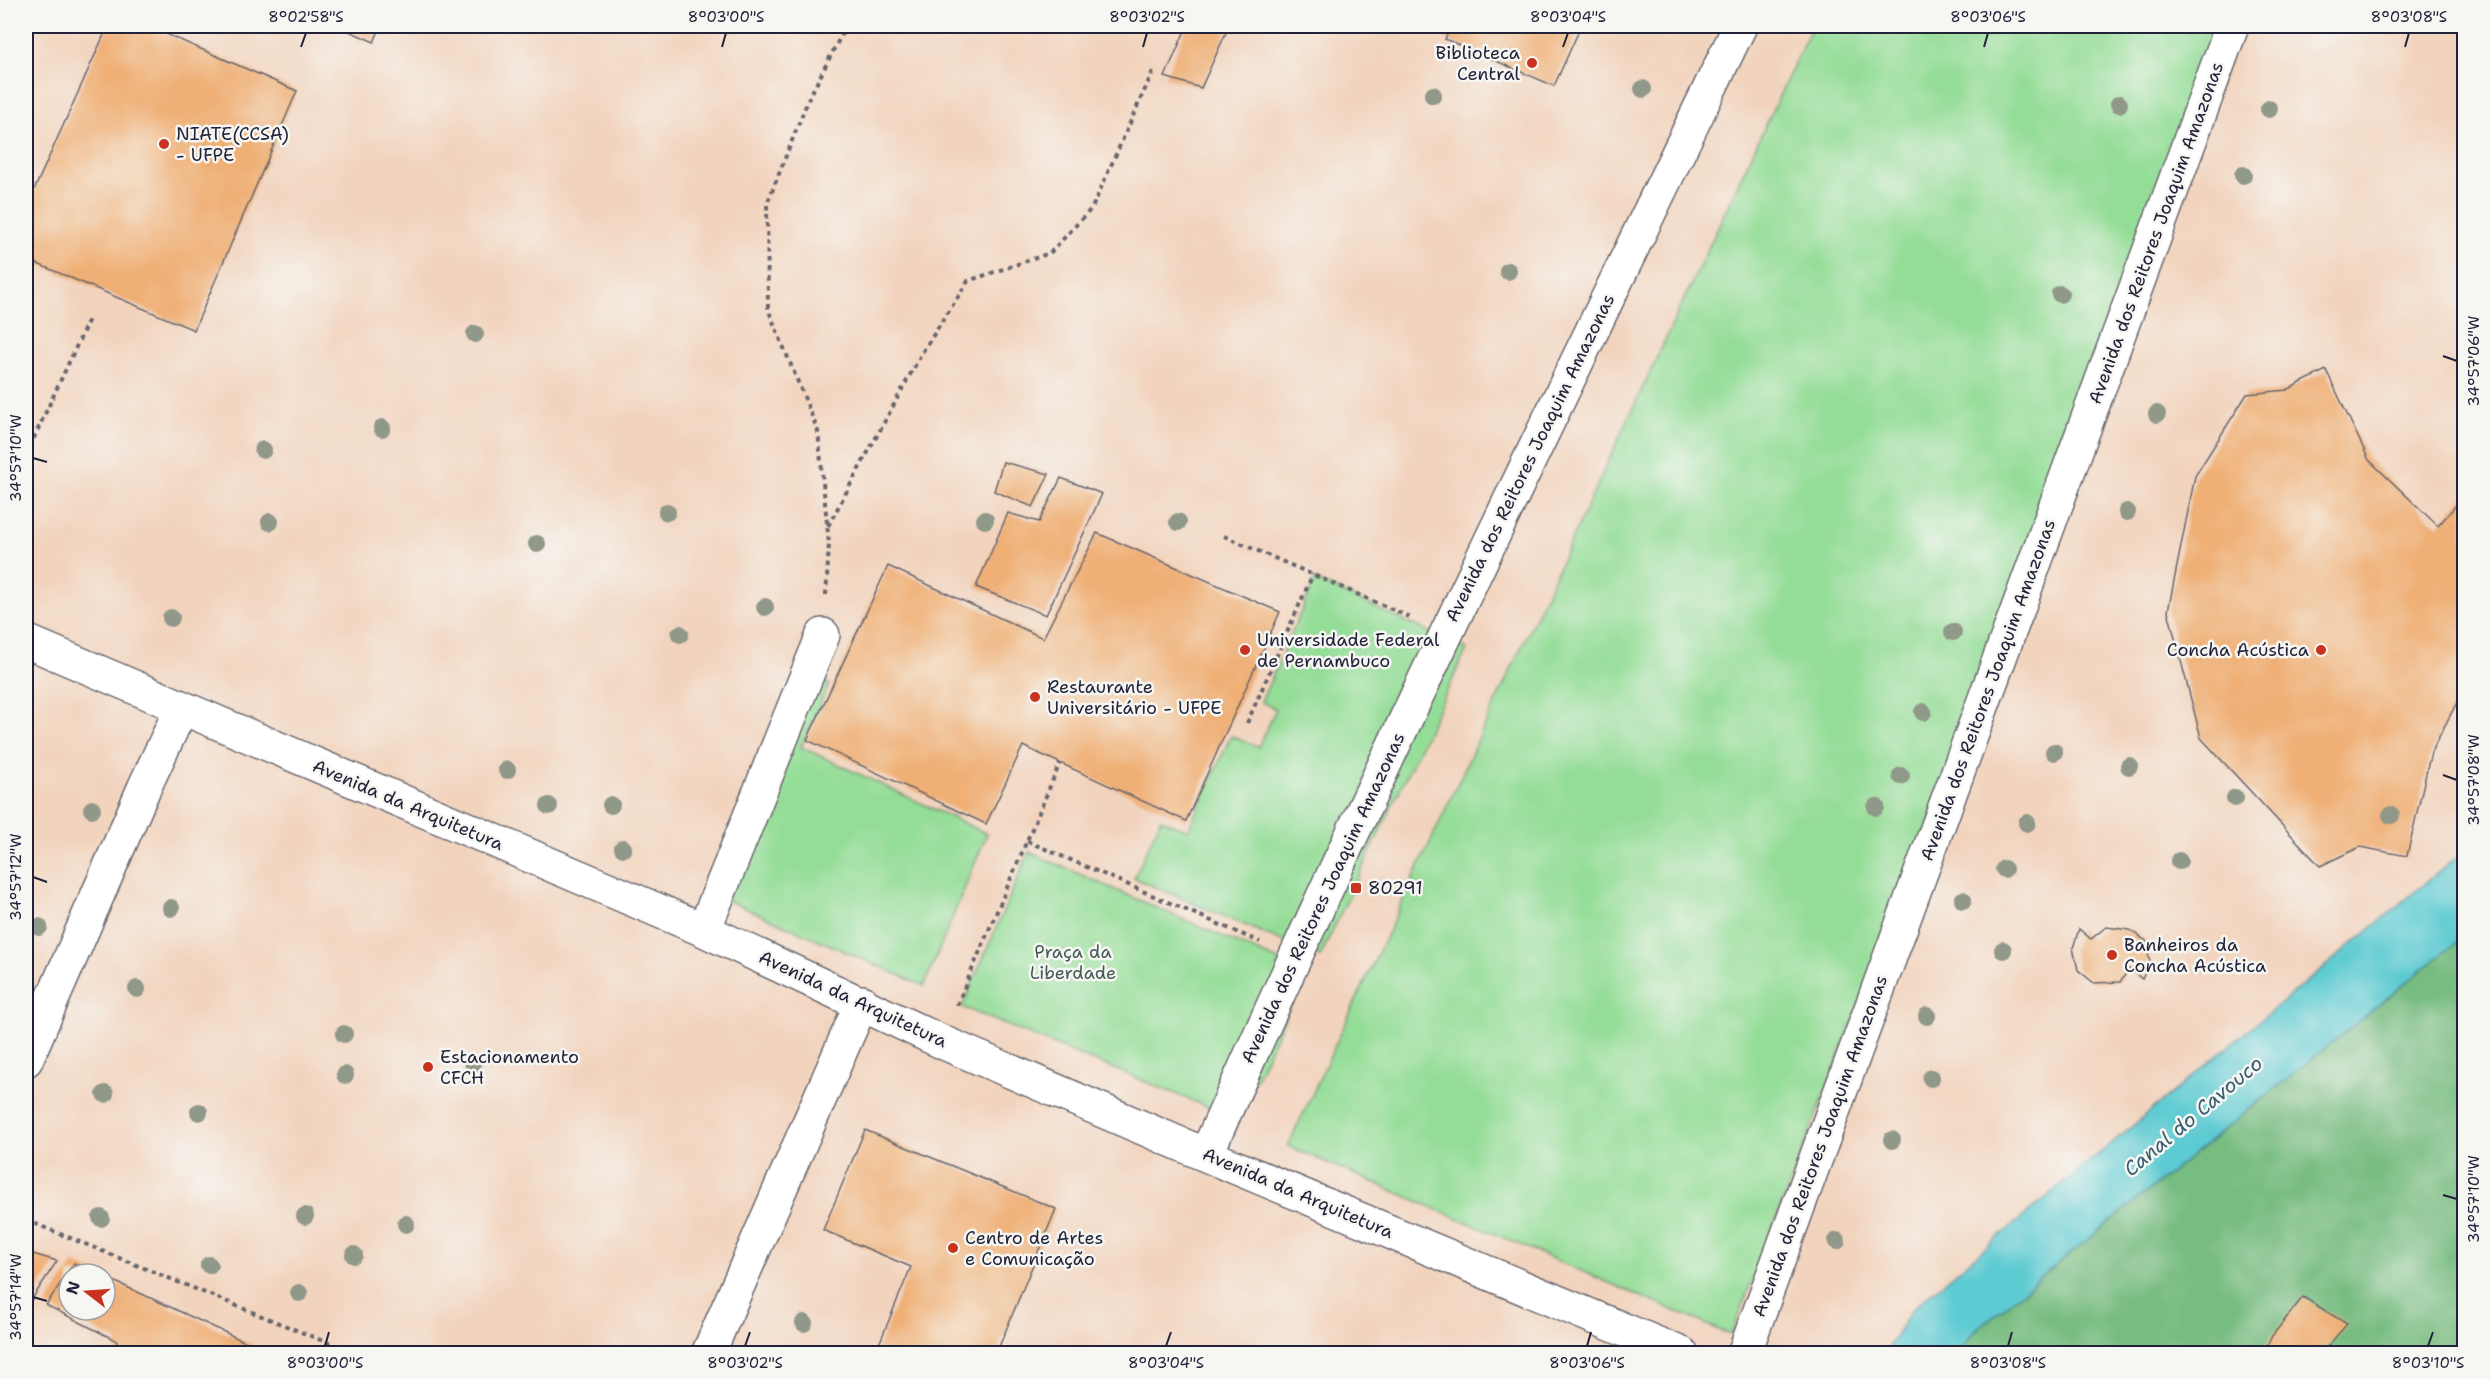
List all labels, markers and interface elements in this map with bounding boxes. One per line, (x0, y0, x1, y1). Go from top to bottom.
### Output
text: 8°02'58"S (268, 7, 344, 27)
text: 8°03'00"S (688, 7, 764, 27)
text: 8°03'02"S (1109, 7, 1185, 27)
text: 8°03'04"S (1530, 7, 1606, 27)
text: 8°03'06"S (1950, 7, 2026, 27)
text: 8°03'08"S (2371, 7, 2447, 27)
place label: Biblioteca Central (1436, 41, 1521, 86)
marker: Biblioteca Central (1525, 56, 1539, 70)
street label: Avenida dos Reitores Joaquim Amazonas (2083, 59, 2229, 407)
place label: NIATE(CCSA) - UFPE (176, 122, 289, 167)
marker: NIATE(CCSA) - UFPE (157, 137, 171, 151)
street label: Avenida dos Reitores Joaquim Amazonas (1440, 290, 1620, 626)
text: 34°57'06"W (2464, 316, 2484, 406)
text: 34°57'10"W (6, 414, 26, 502)
street label: Avenida dos Reitores Joaquim Amazonas (1915, 516, 2061, 864)
place label: Universidade Federal de Pernambuco (1257, 628, 1440, 673)
place label: Concha Acústica (2167, 638, 2309, 662)
marker: Universidade Federal de Pernambuco (1238, 643, 1252, 657)
marker: Concha Acústica (2314, 643, 2328, 657)
place label: Restaurante Universitário - UFPE (1047, 675, 1221, 720)
marker: Restaurante Universitário - UFPE (1028, 690, 1042, 704)
street label: Avenida dos Reitores Joaquim Amazonas (1236, 729, 1410, 1067)
text: 34°57'08"W (2464, 734, 2484, 826)
street label: Avenida da Arquitetura (309, 754, 507, 856)
text: 34°57'12"W (6, 833, 26, 921)
place label: 80291 (1368, 876, 1423, 900)
marker: 80291 (1349, 881, 1363, 895)
place label: Banheiros da Concha Acústica (2124, 933, 2266, 978)
park label: Praça da Liberdade (1030, 940, 1116, 985)
street label: Avenida da Arquitetura (755, 945, 951, 1053)
marker: Banheiros da Concha Acústica (2105, 948, 2119, 962)
street label: Avenida dos Reitores Joaquim Amazonas (1747, 972, 1893, 1320)
place label: Estacionamento CFCH (440, 1045, 579, 1090)
water label: Canal do Cavouco (2118, 1050, 2268, 1182)
marker: Estacionamento CFCH (421, 1060, 435, 1074)
street label: Avenida da Arquitetura (1199, 1142, 1397, 1244)
text: 34°57'10"W (2464, 1155, 2484, 1243)
place label: Centro de Artes e Comunicação (965, 1226, 1103, 1271)
marker: Centro de Artes e Comunicação (946, 1241, 960, 1255)
text: 34°57'14"W (6, 1253, 26, 1341)
north arrow (57, 1262, 117, 1322)
text: N (61, 1279, 85, 1297)
text: 8°03'00"S (287, 1353, 363, 1373)
text: 8°03'02"S (707, 1353, 783, 1373)
text: 8°03'04"S (1128, 1353, 1204, 1373)
text: 8°03'06"S (1549, 1353, 1625, 1373)
text: 8°03'08"S (1970, 1353, 2046, 1373)
text: 8°03'10"S (2392, 1353, 2464, 1373)

